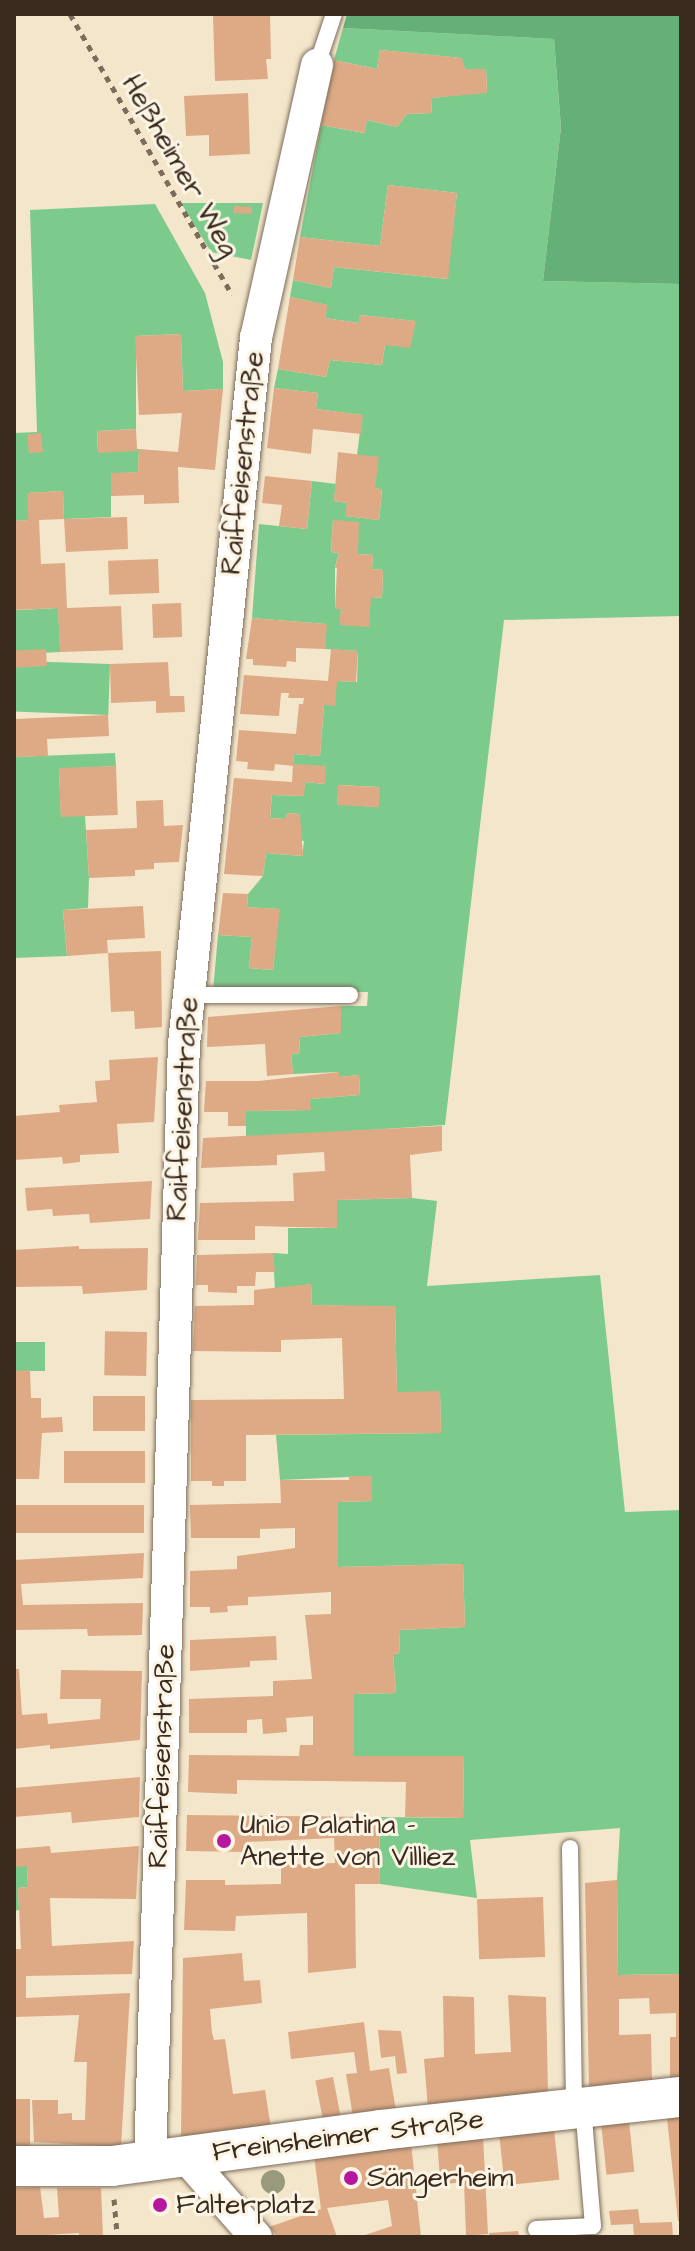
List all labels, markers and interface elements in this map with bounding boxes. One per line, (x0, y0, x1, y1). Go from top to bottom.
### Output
street label: Heßheimer Weg (114, 69, 246, 263)
street label: Raiffeisenstraße (215, 350, 271, 576)
street label: Raiffeisenstraße (160, 996, 206, 1222)
street label: Raiffeisenstraße (141, 1643, 183, 1869)
place label: Unio Palatina - Anette von Villiez (240, 1808, 455, 1874)
marker: Unio Palatina - Anette von Villiez (215, 1832, 233, 1850)
street label: Freinsheimer Straße (210, 2103, 486, 2169)
place label: Sängerheim (367, 2161, 513, 2195)
marker: Sängerheim (342, 2169, 360, 2187)
place label: Falterplatz (176, 2188, 315, 2222)
marker: Falterplatz (151, 2196, 169, 2214)

